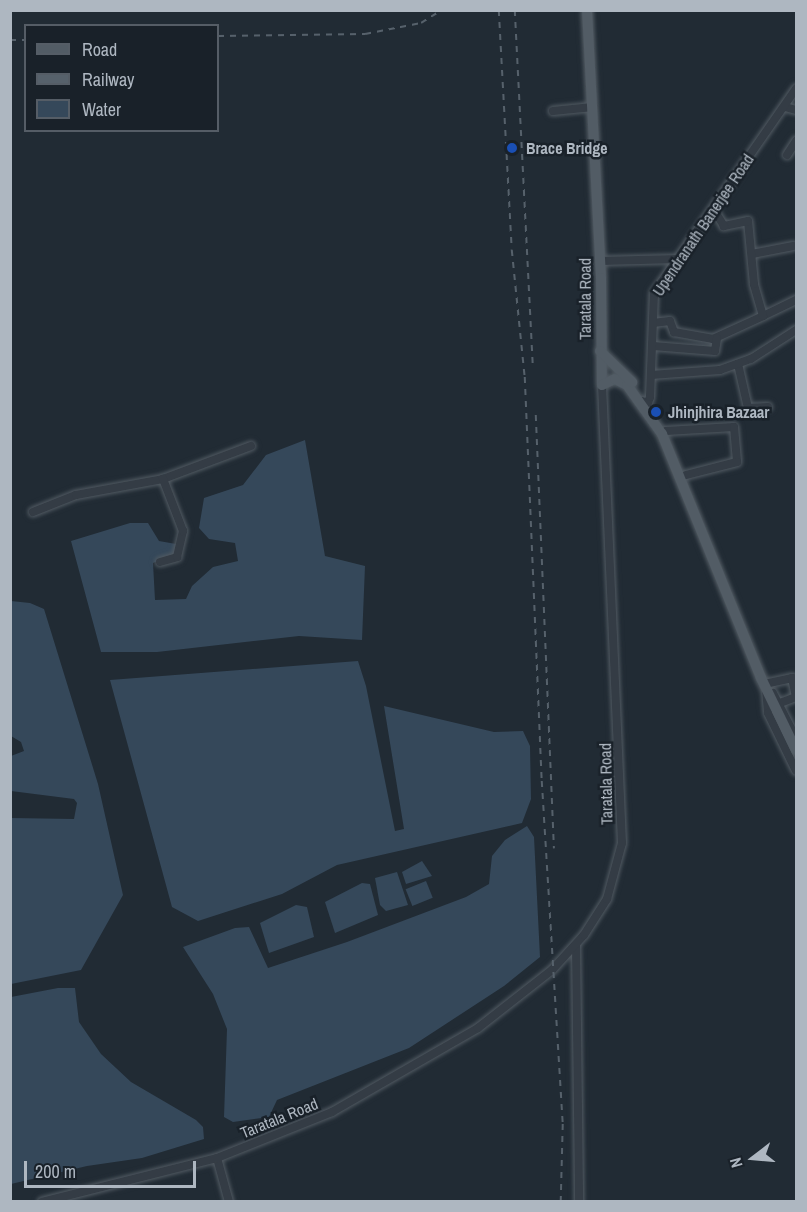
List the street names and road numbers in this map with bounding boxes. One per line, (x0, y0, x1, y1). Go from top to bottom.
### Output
street label: Upendranath Banerjee Road (648, 150, 758, 300)
street label: Taratala Road (575, 258, 595, 340)
street label: Taratala Road (596, 743, 616, 825)
street label: Taratala Road (237, 1094, 321, 1142)

